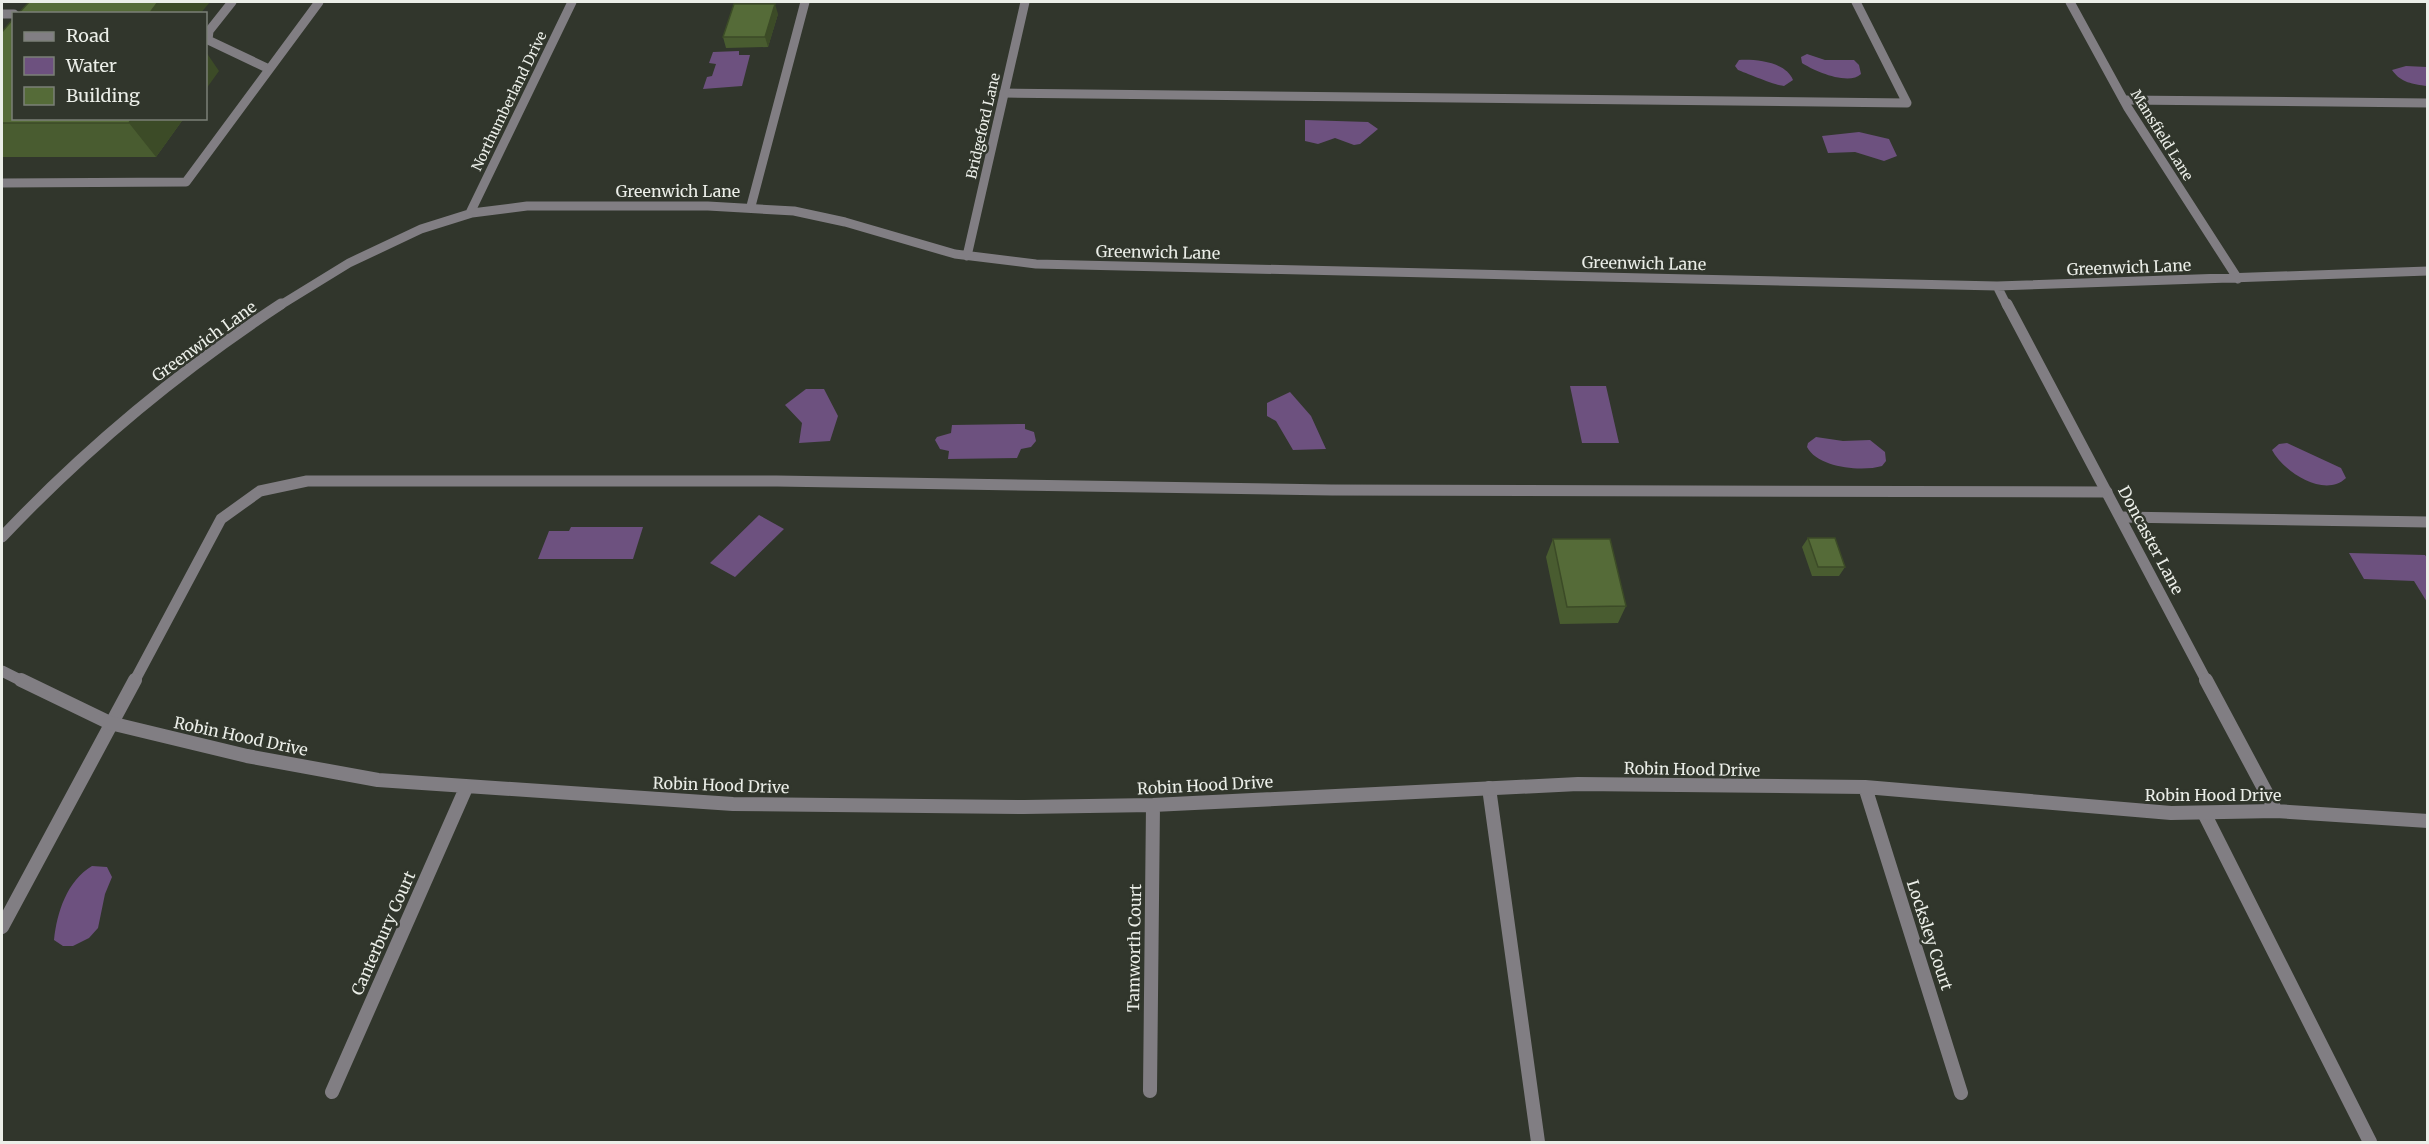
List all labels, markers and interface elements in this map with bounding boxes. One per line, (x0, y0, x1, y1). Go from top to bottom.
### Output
legend (12, 12, 207, 120)
text: Road (66, 24, 110, 47)
street label: Northumberland Drive (467, 28, 551, 174)
text: Water (65, 54, 117, 77)
street label: Bridgeford Lane (962, 71, 1004, 181)
text: Building (66, 84, 140, 107)
street label: Mansfield Lane (2127, 86, 2197, 184)
street label: Greenwich Lane (616, 181, 740, 201)
street label: Greenwich Lane (1096, 241, 1220, 263)
street label: Greenwich Lane (1582, 252, 1706, 274)
street label: Greenwich Lane (2066, 255, 2192, 279)
street label: Greenwich Lane (148, 296, 260, 386)
street label: Doncaster Lane (2114, 482, 2188, 598)
street label: Robin Hood Drive (172, 712, 310, 760)
street label: Robin Hood Drive (1624, 758, 1760, 780)
street label: Robin Hood Drive (1136, 771, 1274, 799)
street label: Robin Hood Drive (652, 773, 790, 797)
street label: Robin Hood Drive (2145, 785, 2281, 805)
street label: Canterbury Court (347, 867, 420, 998)
street label: Locksley Court (1903, 877, 1958, 993)
street label: Tamworth Court (1123, 883, 1145, 1012)

